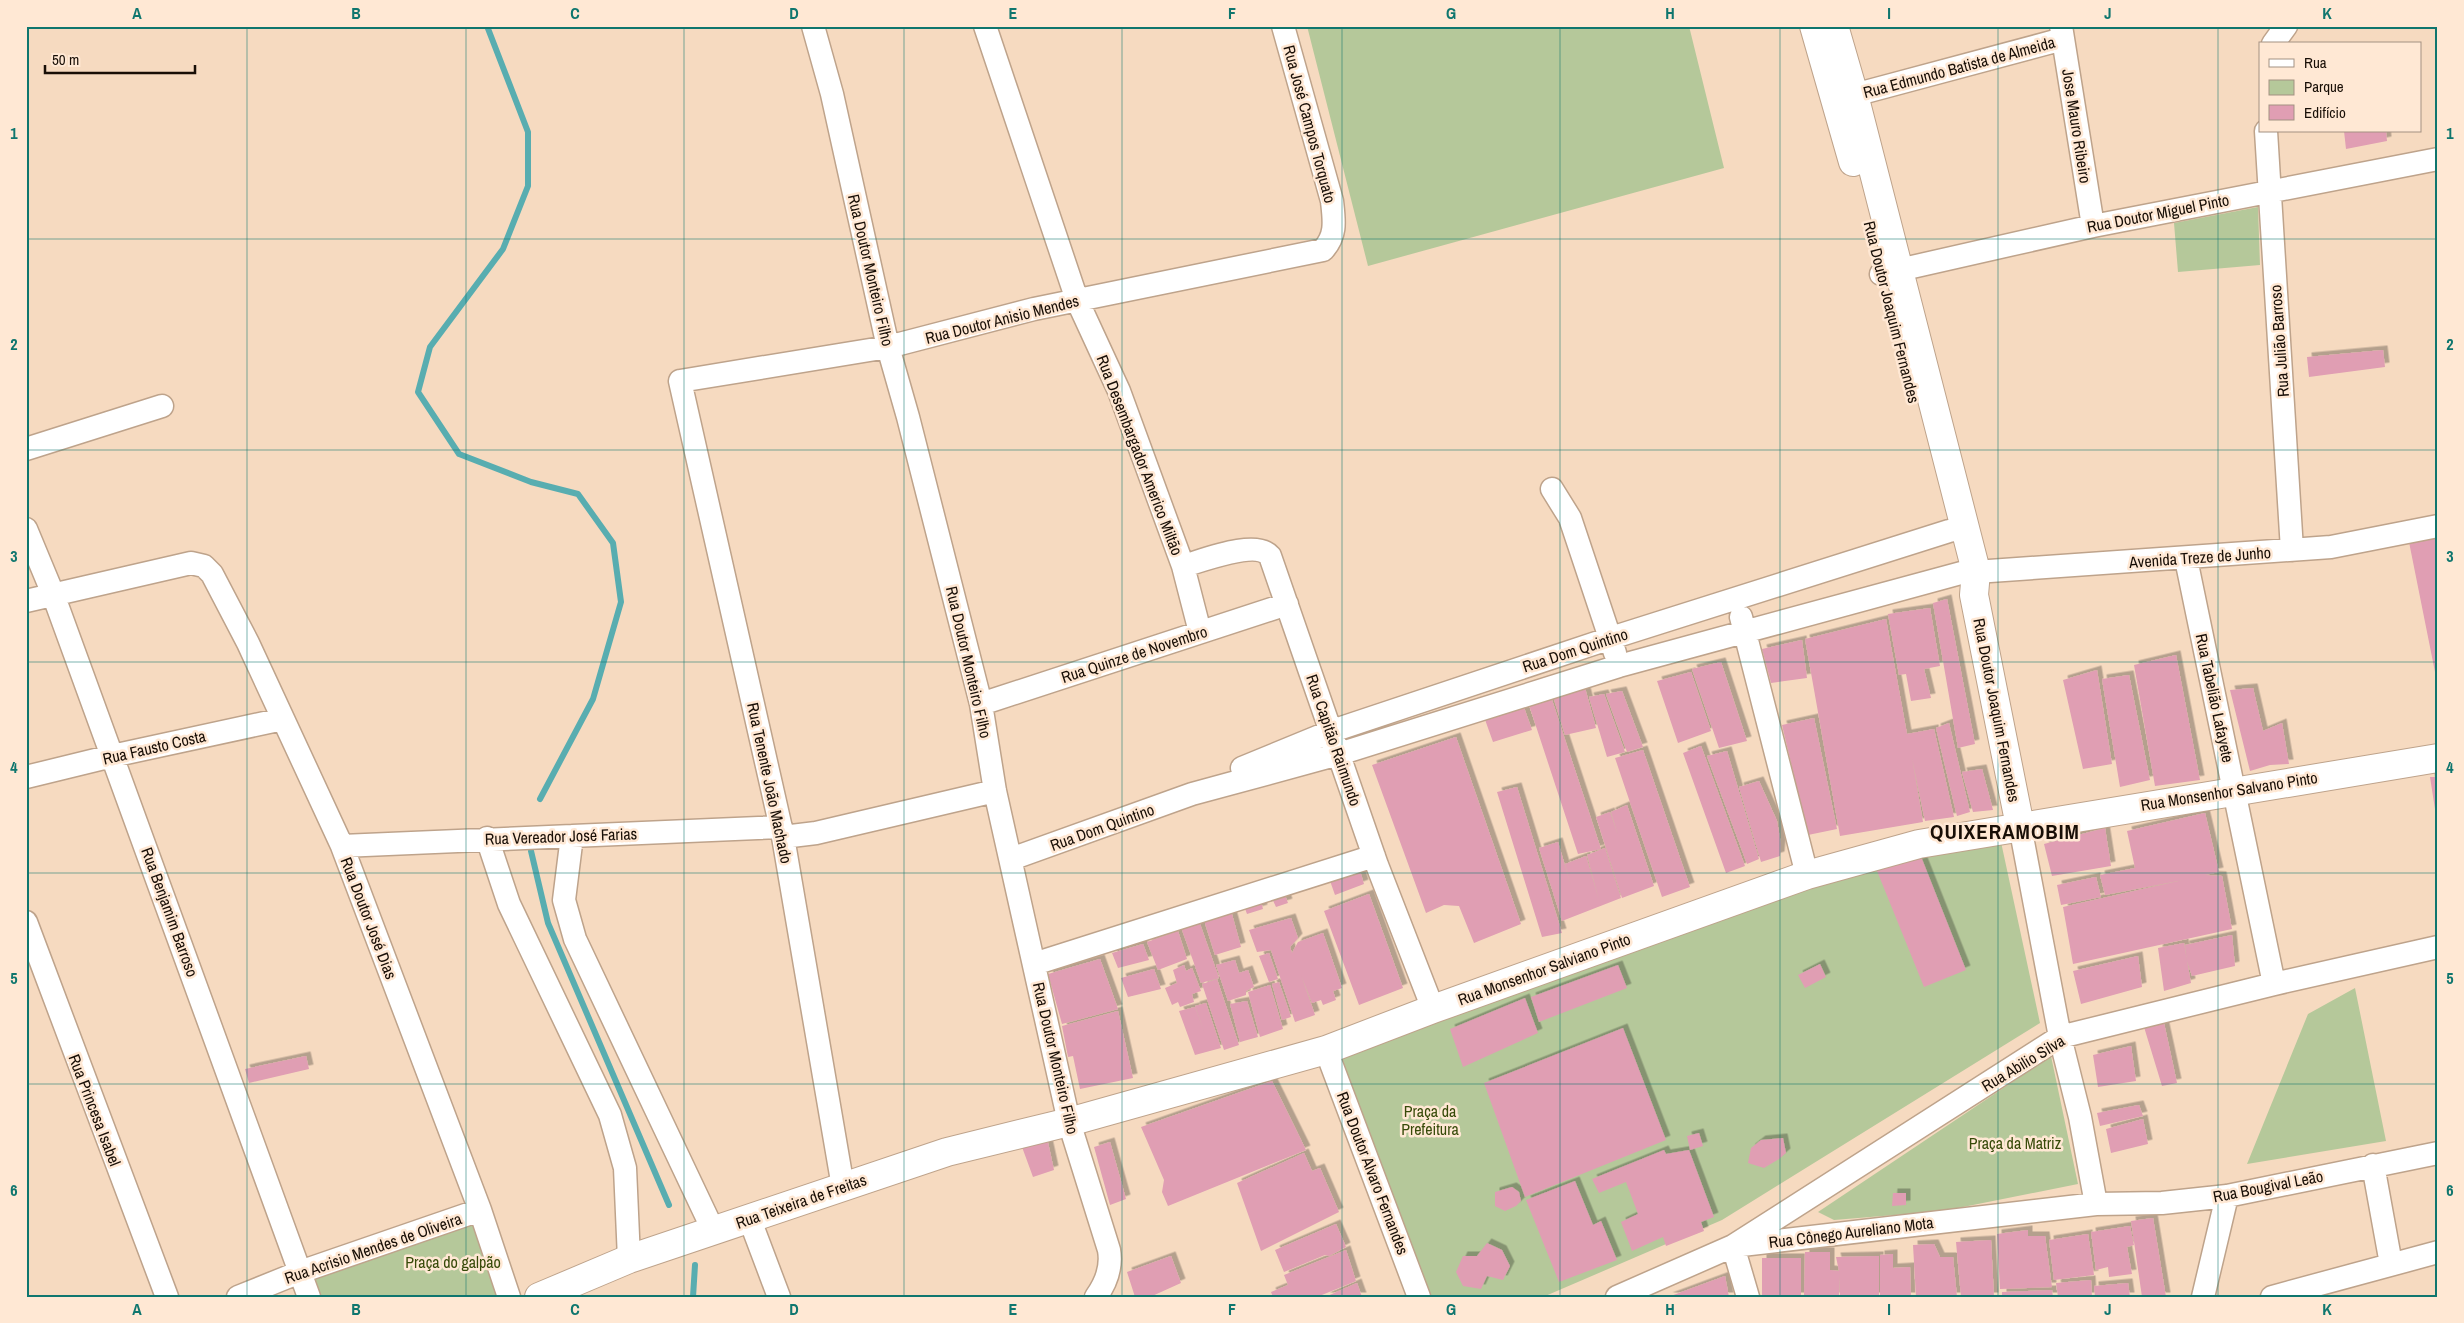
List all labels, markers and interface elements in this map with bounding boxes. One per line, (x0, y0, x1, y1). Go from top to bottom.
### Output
text: A (132, 2, 142, 24)
text: B (351, 2, 361, 24)
text: C (570, 2, 580, 24)
text: D (789, 2, 799, 24)
text: E (1009, 2, 1018, 24)
text: F (1228, 2, 1236, 24)
text: G (1446, 2, 1456, 24)
text: H (1665, 2, 1675, 24)
text: I (1887, 2, 1891, 24)
text: J (2104, 2, 2112, 24)
text: K (2322, 2, 2332, 24)
street label: Rua Edmundo Batista de Almeida (1861, 31, 2058, 103)
scale bar (45, 42, 195, 74)
legend (2259, 42, 2422, 132)
street label: Rua José Campos Torquato (1278, 43, 1342, 205)
text: 50 m (52, 49, 79, 70)
text: Rua (2304, 52, 2327, 73)
street label: Jose Mauro Ribeiro (2057, 67, 2097, 185)
text: Parque (2304, 76, 2344, 97)
text: Edifício (2304, 102, 2346, 123)
text: 1 (10, 122, 18, 144)
text: 1 (2446, 122, 2454, 144)
street label: Rua Doutor Miguel Pinto (2085, 188, 2231, 238)
street label: Rua Doutor Monteiro Filho (843, 192, 899, 348)
street label: Rua Doutor Joaquim Fernandes (1859, 219, 1925, 405)
street label: Rua Julião Barroso (2264, 284, 2294, 398)
street label: Rua Doutor Anisio Mendes (923, 289, 1081, 349)
text: 2 (10, 333, 18, 355)
text: 2 (2446, 333, 2454, 355)
street label: Rua Desembargador Americo Miltão (1092, 352, 1188, 558)
street label: Avenida Treze de Junho (2127, 541, 2272, 573)
text: 3 (10, 545, 18, 567)
text: 3 (2446, 545, 2454, 567)
street label: Rua Doutor Monteiro Filho (941, 584, 997, 740)
street label: Rua Doutor Joaquim Fernandes (1968, 616, 2026, 804)
street label: Rua Quinze de Novembro (1058, 620, 1210, 688)
street label: Rua Dom Quintino (1520, 623, 1630, 677)
street label: Rua Tabelião Lafayete (2191, 631, 2239, 765)
street label: Rua Capitão Raimundo (1301, 671, 1367, 809)
street label: Rua Tenente João Machado (742, 701, 798, 865)
street label: Rua Fausto Costa (100, 724, 208, 770)
text: 4 (10, 756, 18, 778)
text: 4 (2446, 756, 2454, 778)
street label: Rua Monsenhor Salvano Pinto (2139, 766, 2319, 816)
street label: Rua Dom Quintino (1047, 798, 1157, 856)
district label: QUIXERAMOBIM (1930, 817, 2080, 846)
street label: Rua Vereador José Farias (484, 822, 638, 850)
street label: Rua Benjamim Barroso (136, 844, 204, 980)
street label: Rua Doutor José Dias (336, 854, 402, 982)
street label: Rua Monsenhor Salviano Pinto (1455, 927, 1633, 1011)
text: 5 (10, 967, 18, 989)
text: 5 (2446, 967, 2454, 989)
street label: Rua Doutor Monteiro Filho (1028, 980, 1084, 1136)
street label: Rua Abilio Silva (1977, 1029, 2069, 1096)
street label: Rua Princesa Isabel (64, 1051, 126, 1169)
street label: Rua Doutor Alvaro Fernandes (1332, 1088, 1414, 1258)
park label: Praça da Prefeitura (1401, 1100, 1460, 1140)
park label: Praça da Matriz (1969, 1132, 2062, 1154)
street label: Rua Bougival Leão (2211, 1165, 2325, 1207)
street label: Rua Teixeira de Freitas (733, 1168, 869, 1234)
text: 6 (10, 1179, 18, 1201)
text: 6 (2446, 1179, 2454, 1201)
street label: Rua Acrisio Mendes de Oliveira (282, 1207, 465, 1289)
street label: Rua Cônego Aureliano Mota (1767, 1211, 1935, 1253)
park label: Praça do galpão (405, 1251, 501, 1273)
text: A (132, 1298, 142, 1320)
text: B (351, 1298, 361, 1320)
text: C (570, 1298, 580, 1320)
text: D (789, 1298, 799, 1320)
text: E (1009, 1298, 1018, 1320)
text: F (1228, 1298, 1236, 1320)
text: G (1446, 1298, 1456, 1320)
text: H (1665, 1298, 1675, 1320)
text: I (1887, 1298, 1891, 1320)
text: J (2104, 1298, 2112, 1320)
text: K (2322, 1298, 2332, 1320)

